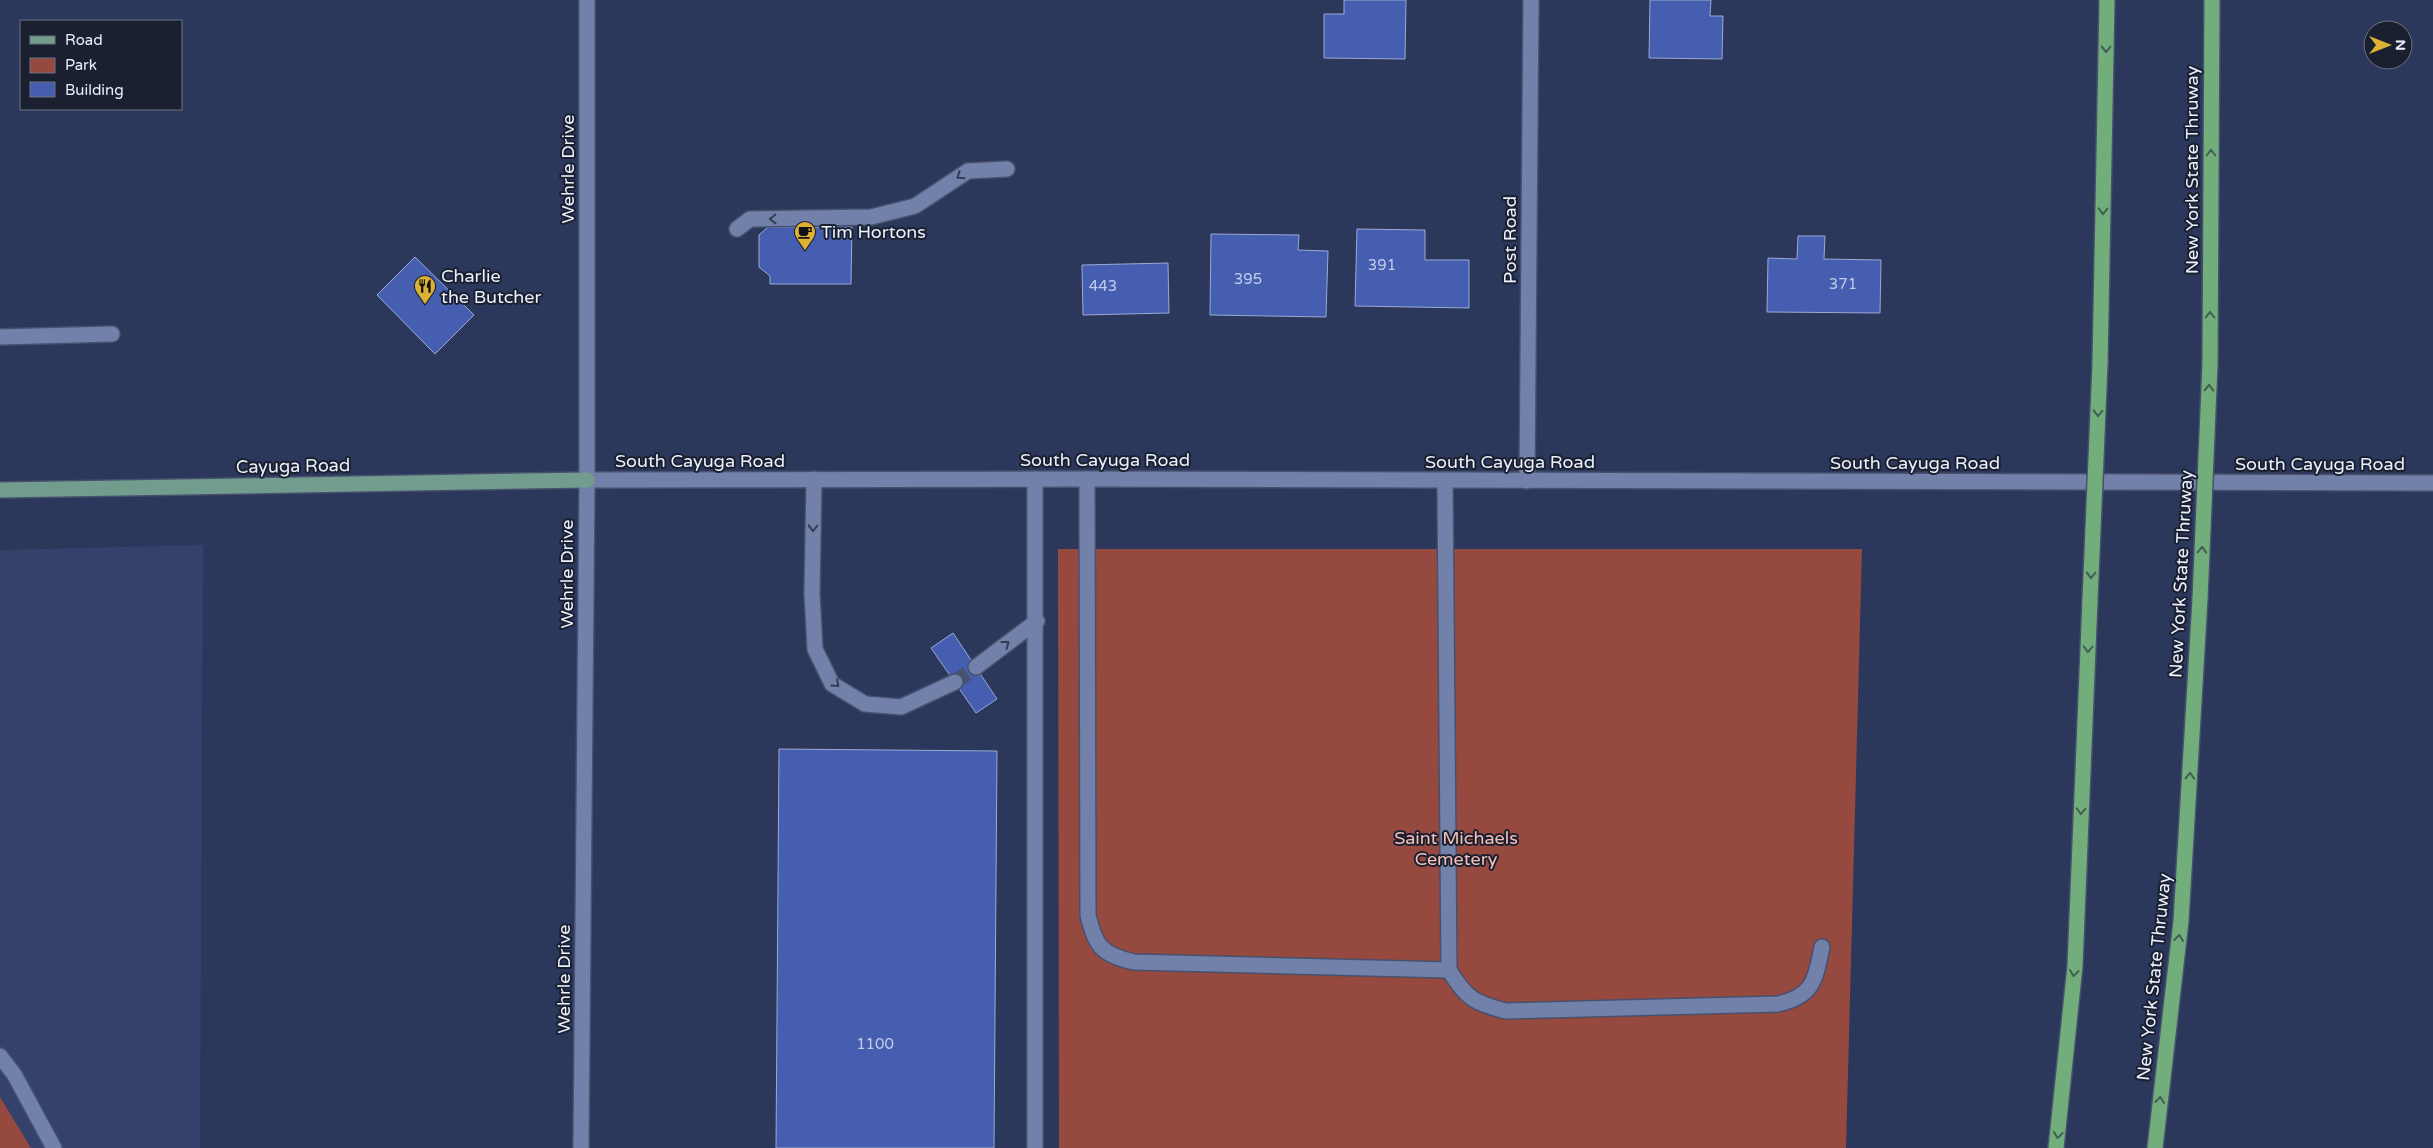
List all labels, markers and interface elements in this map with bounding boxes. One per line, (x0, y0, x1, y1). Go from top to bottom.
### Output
legend (20, 20, 182, 110)
north arrow (2363, 20, 2413, 70)
text: Road (65, 31, 103, 49)
text: N (2392, 39, 2409, 51)
one-way arrow (2101, 45, 2111, 53)
text: Park (65, 56, 97, 74)
street label: New York State Thruway (2181, 66, 2203, 274)
text: Building (65, 81, 124, 99)
street label: Wehrle Drive (557, 114, 579, 224)
one-way arrow (2206, 148, 2216, 156)
one-way arrow (956, 170, 966, 179)
street label: Post Road (1499, 196, 1521, 284)
one-way arrow (2098, 208, 2108, 215)
one-way arrow (768, 213, 776, 224)
cafe icon: Tim Hortons (793, 220, 817, 251)
place label: Tim Hortons (821, 221, 926, 243)
house number: 391 (1368, 256, 1396, 274)
place label: Charlie the Butcher (441, 265, 542, 308)
house number: 395 (1234, 270, 1262, 288)
restaurant icon: Charlie the Butcher (413, 274, 437, 305)
house number: 371 (1829, 275, 1857, 293)
house number: 443 (1089, 277, 1117, 295)
one-way arrow (2205, 311, 2215, 318)
one-way arrow (2203, 384, 2214, 392)
one-way arrow (2092, 409, 2103, 417)
street label: South Cayuga Road (1020, 449, 1190, 471)
street label: South Cayuga Road (615, 450, 785, 472)
street label: South Cayuga Road (1425, 451, 1595, 473)
street label: South Cayuga Road (1830, 452, 2000, 474)
street label: South Cayuga Road (2235, 453, 2405, 475)
street label: Cayuga Road (236, 454, 350, 478)
street label: New York State Thruway (2165, 469, 2197, 679)
street label: Wehrle Drive (556, 519, 578, 629)
one-way arrow (808, 524, 818, 532)
one-way arrow (2197, 546, 2207, 554)
one-way arrow (2086, 572, 2096, 580)
one-way arrow (1000, 641, 1010, 650)
one-way arrow (2083, 645, 2093, 653)
one-way arrow (830, 678, 839, 687)
one-way arrow (2184, 772, 2195, 780)
one-way arrow (2076, 807, 2087, 815)
park label: Saint Michaels Cemetery (1394, 827, 1518, 870)
street label: New York State Thruway (2132, 872, 2176, 1082)
street label: Wehrle Drive (553, 924, 575, 1034)
one-way arrow (2173, 934, 2184, 942)
one-way arrow (2069, 970, 2080, 978)
house number: 1100 (856, 1035, 894, 1053)
one-way arrow (2154, 1095, 2165, 1103)
one-way arrow (2053, 1131, 2064, 1139)

